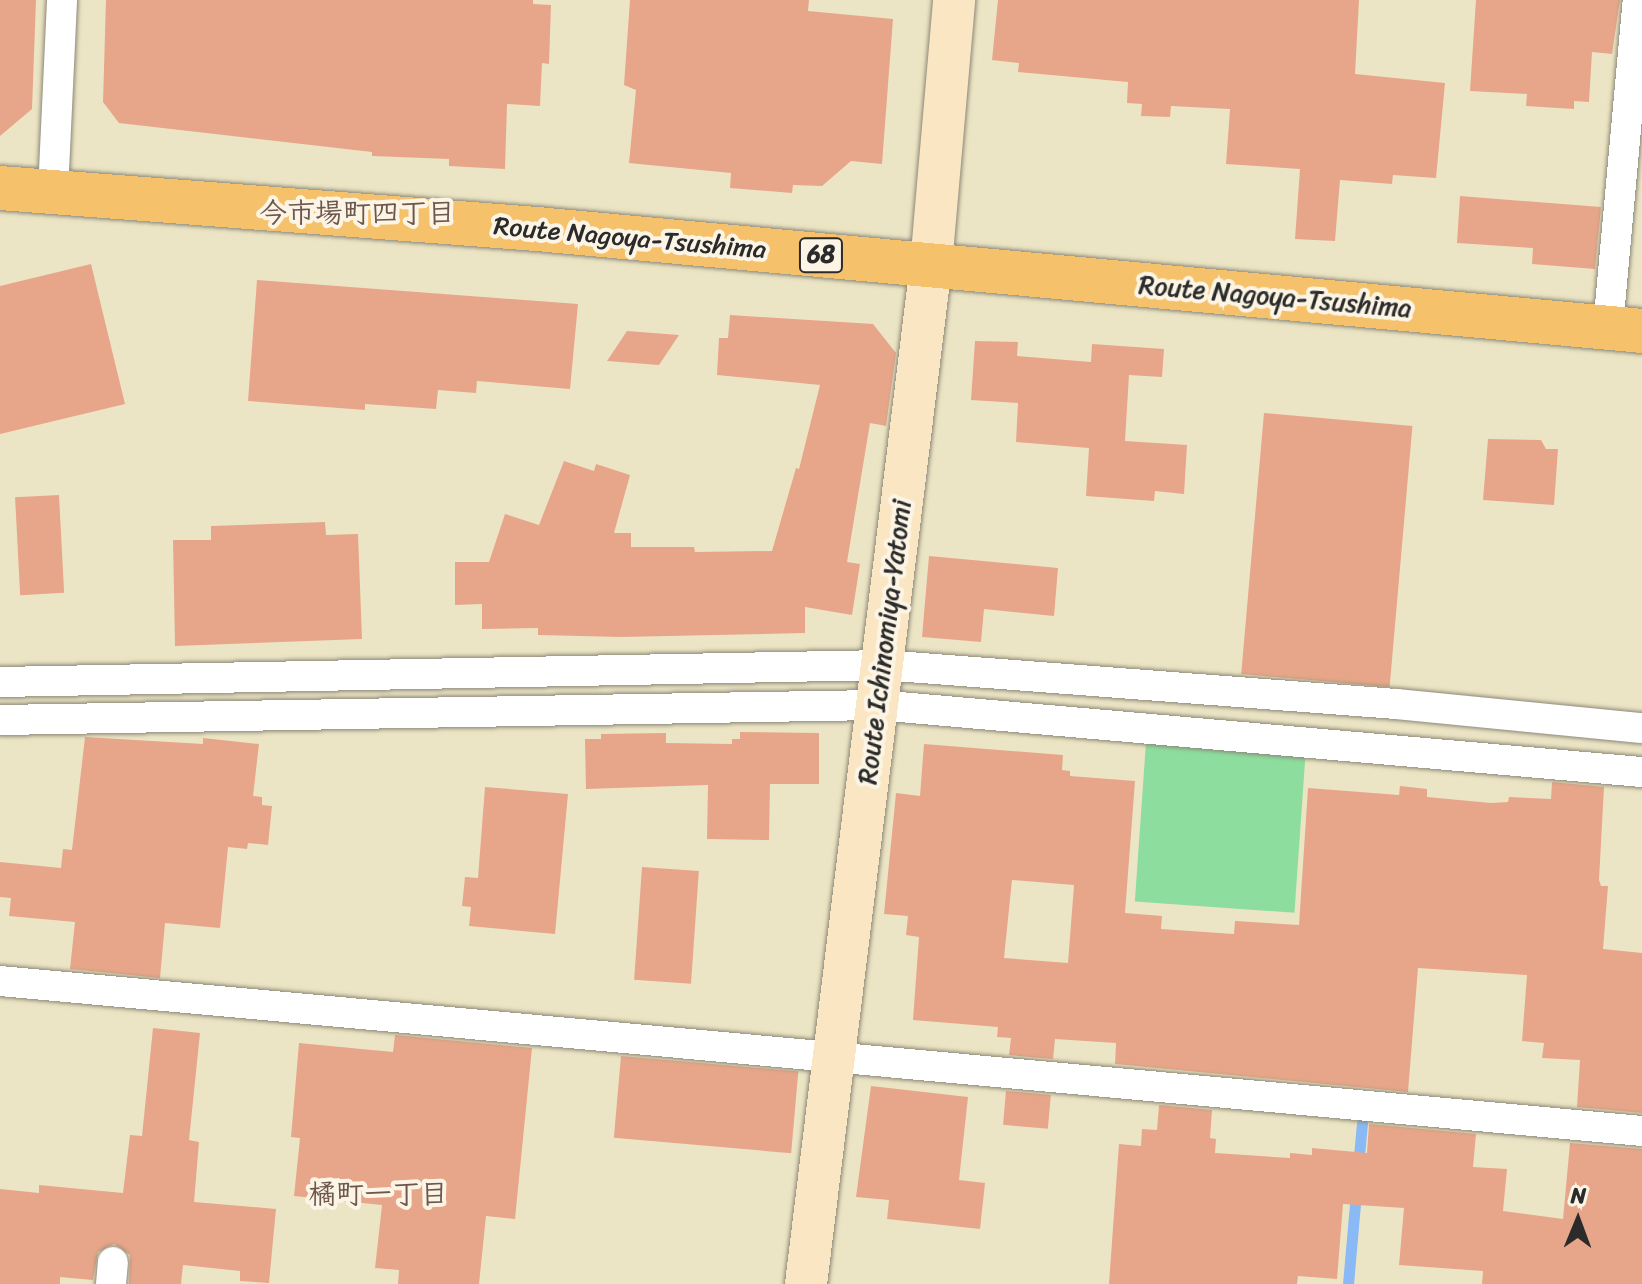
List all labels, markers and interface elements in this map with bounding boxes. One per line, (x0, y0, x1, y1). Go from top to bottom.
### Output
district label: 今市場町四丁目 (259, 196, 455, 230)
street label: Route Nagoya-Tsushima (493, 211, 767, 265)
road number: 68 (797, 235, 845, 275)
street label: Route Nagoya-Tsushima (1138, 270, 1412, 324)
street label: Route Ichinomiya-Yatomi (852, 498, 918, 786)
text: N (1570, 1176, 1586, 1215)
district label: 橘町一丁目 (308, 1177, 448, 1211)
north arrow (1538, 1180, 1618, 1260)

